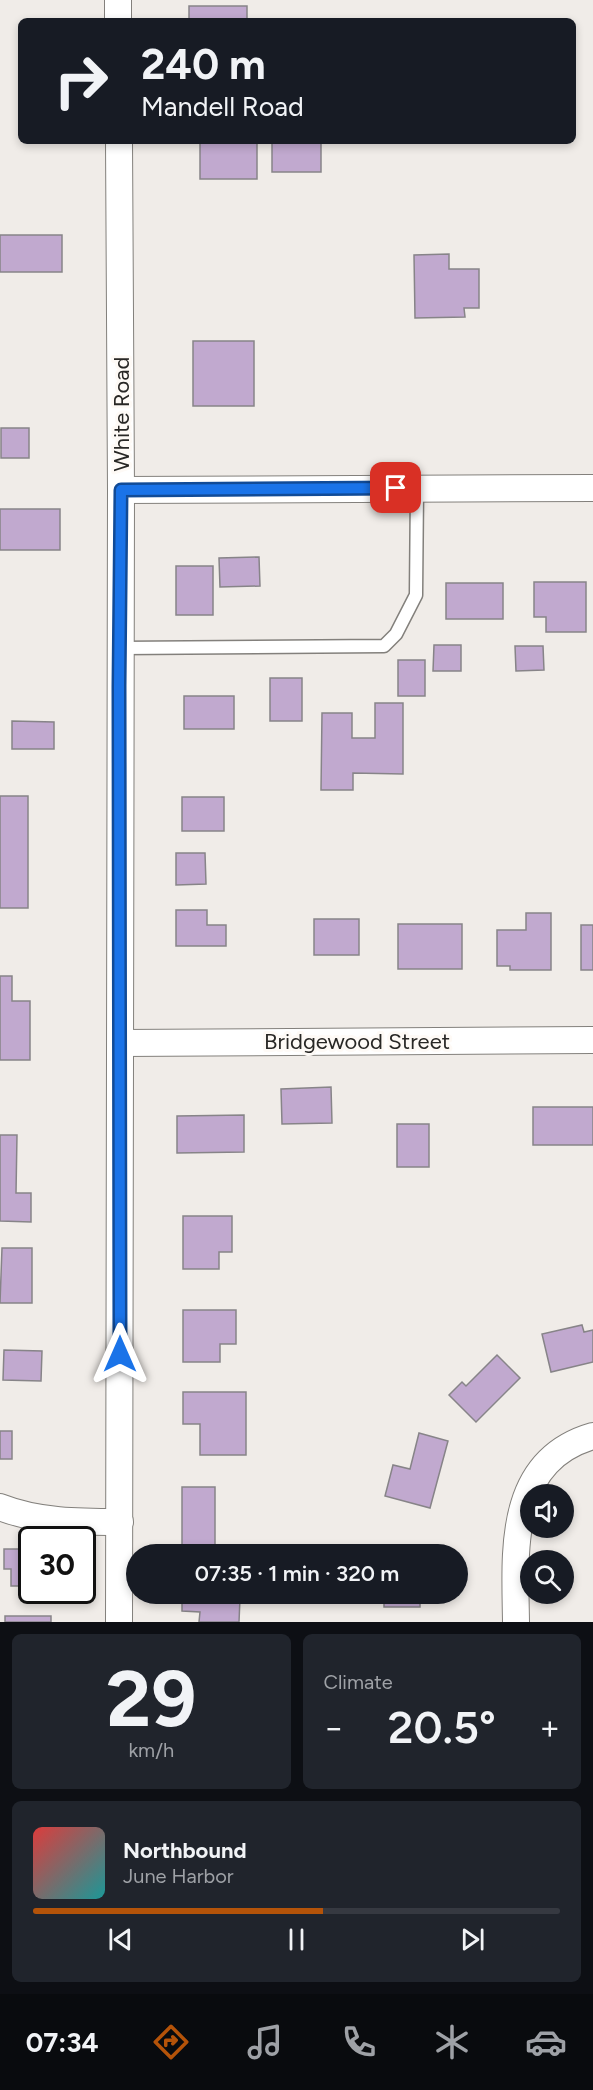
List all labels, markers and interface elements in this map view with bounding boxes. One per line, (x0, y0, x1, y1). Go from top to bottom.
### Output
text: 240 m (141, 39, 266, 90)
icon: right (42, 42, 120, 120)
text: Mandell Road (141, 90, 304, 123)
street label: White Road (108, 357, 135, 471)
pin (370, 462, 421, 513)
icon: arrive (379, 471, 412, 504)
street label: Bridgewood Street (264, 1028, 450, 1055)
position arrow (88, 1322, 152, 1386)
map controls (520, 1484, 574, 1604)
button: sound (520, 1484, 574, 1538)
speed limit sign: 30 (18, 1526, 96, 1604)
button: search (520, 1550, 574, 1604)
text: 07:35 · 1 min · 320 m (195, 1560, 399, 1587)
text: 29 (106, 1652, 196, 1746)
text: Climate (324, 1670, 393, 1694)
text: 20.5° (388, 1700, 496, 1754)
text: − (324, 1708, 344, 1747)
text: + (539, 1708, 560, 1747)
text: km/h (128, 1738, 174, 1762)
text: Northbound (123, 1837, 247, 1864)
text: June Harbor (123, 1864, 234, 1888)
icon: previous (104, 1923, 137, 1956)
icon: pause (280, 1923, 313, 1956)
icon: next (456, 1923, 489, 1956)
icon: directions (150, 2021, 192, 2063)
icon: music (244, 2021, 286, 2063)
icon: phone (338, 2021, 380, 2063)
icon: climate (431, 2021, 473, 2063)
icon: car (525, 2021, 567, 2063)
text: 07:34 (26, 2026, 99, 2059)

